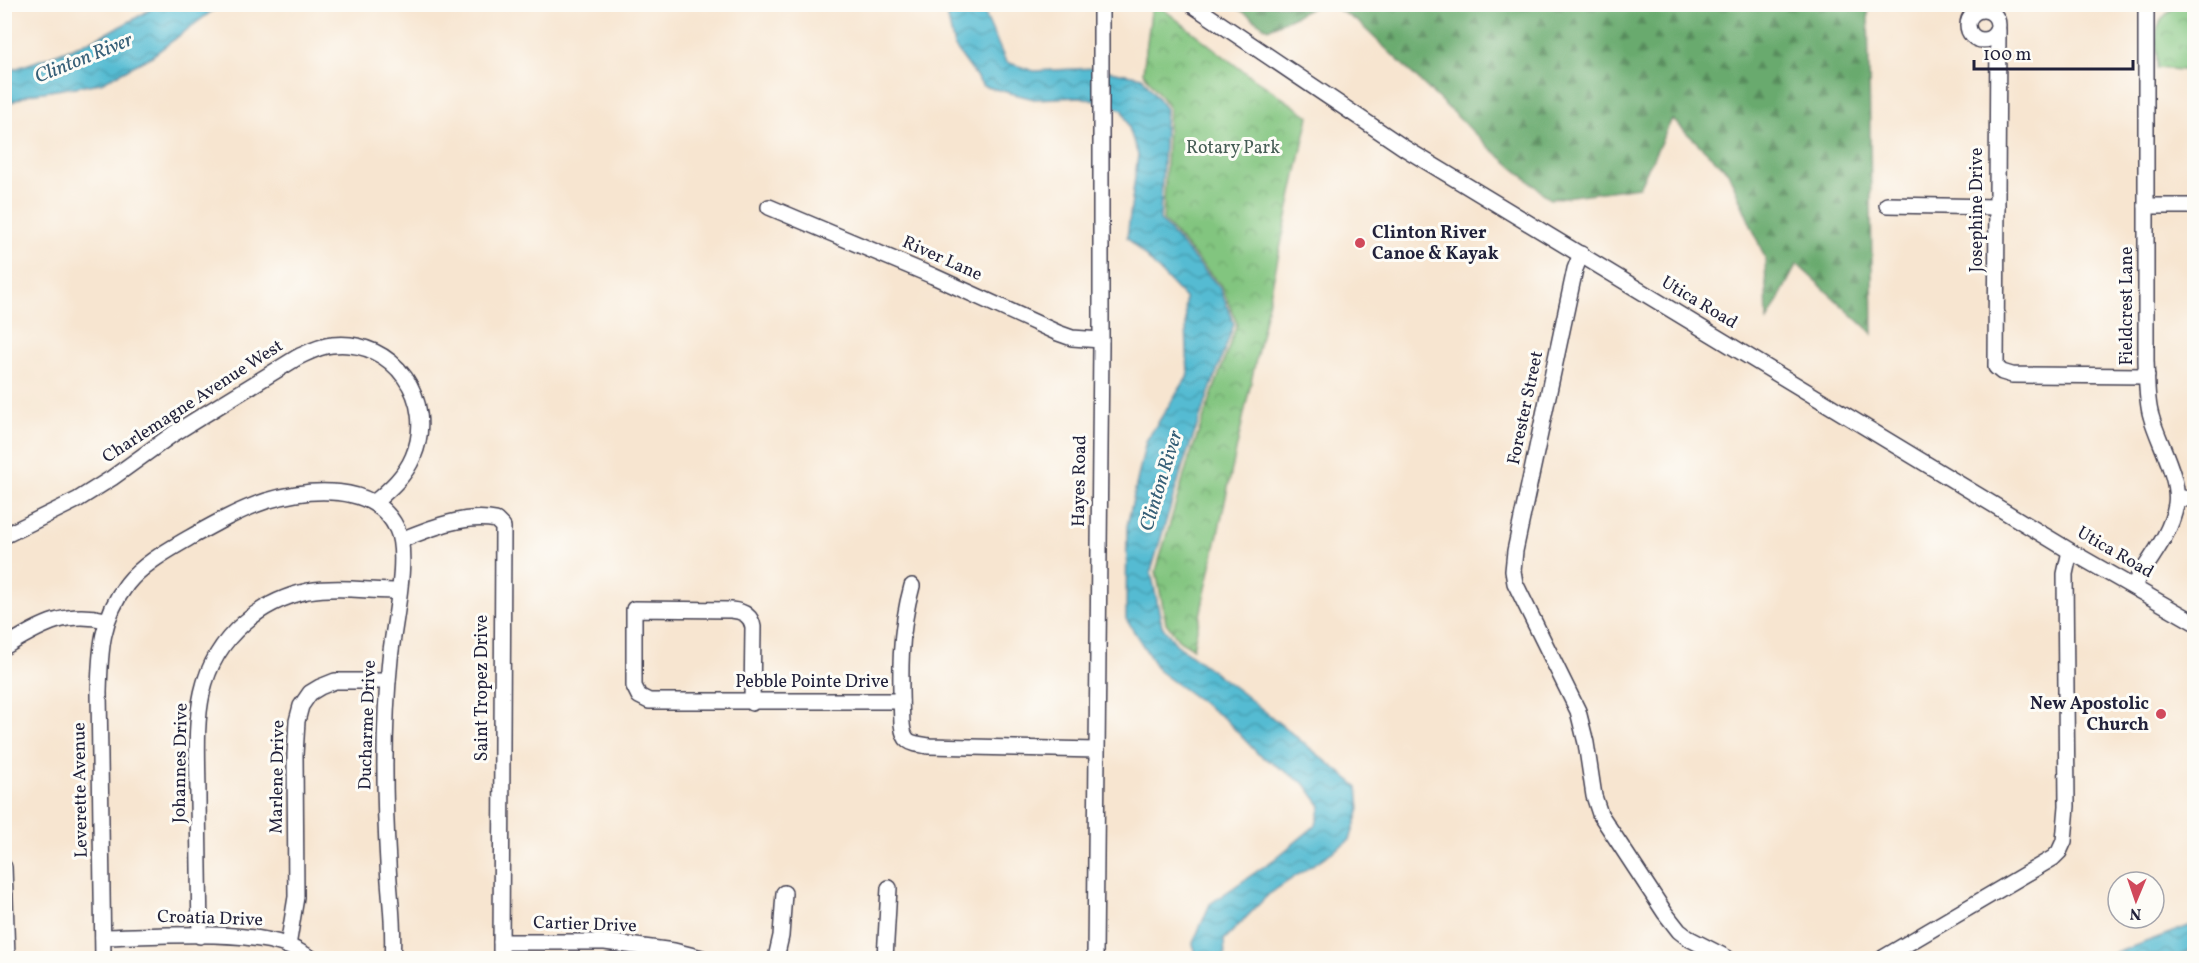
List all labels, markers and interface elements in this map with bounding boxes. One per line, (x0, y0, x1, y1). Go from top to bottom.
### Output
water label: Clinton River (31, 26, 138, 91)
scale bar (1974, 33, 2133, 71)
text: 100 m (1983, 43, 2032, 68)
park label: Rotary Park (1186, 136, 1280, 161)
street label: Josephine Drive (1965, 148, 1990, 272)
place label: Clinton River Canoe & Kayak (1372, 221, 1499, 267)
street label: River Lane (898, 230, 986, 288)
marker: Clinton River Canoe & Kayak (1353, 236, 1367, 250)
street label: Fieldcrest Lane (2115, 246, 2140, 366)
street label: Utica Road (1656, 270, 1742, 336)
street label: Charlemagne Avenue West (98, 334, 288, 470)
street label: Forester Street (1502, 349, 1550, 467)
water label: Clinton River (1133, 427, 1191, 535)
street label: Hayes Road (1067, 435, 1093, 527)
street label: Utica Road (2072, 521, 2158, 585)
street label: Saint Tropez Drive (470, 615, 495, 761)
street label: Ducharme Drive (353, 660, 383, 790)
street label: Pebble Pointe Drive (735, 670, 889, 695)
place label: New Apostolic Church (2030, 692, 2149, 738)
street label: Johannes Drive (167, 703, 195, 823)
marker: New Apostolic Church (2154, 707, 2168, 721)
street label: Marlene Drive (265, 720, 291, 834)
street label: Leverette Avenue (67, 722, 95, 858)
north arrow (2106, 870, 2166, 930)
text: N (2129, 902, 2142, 924)
street label: Croatia Drive (157, 905, 263, 933)
street label: Cartier Drive (533, 911, 637, 939)

